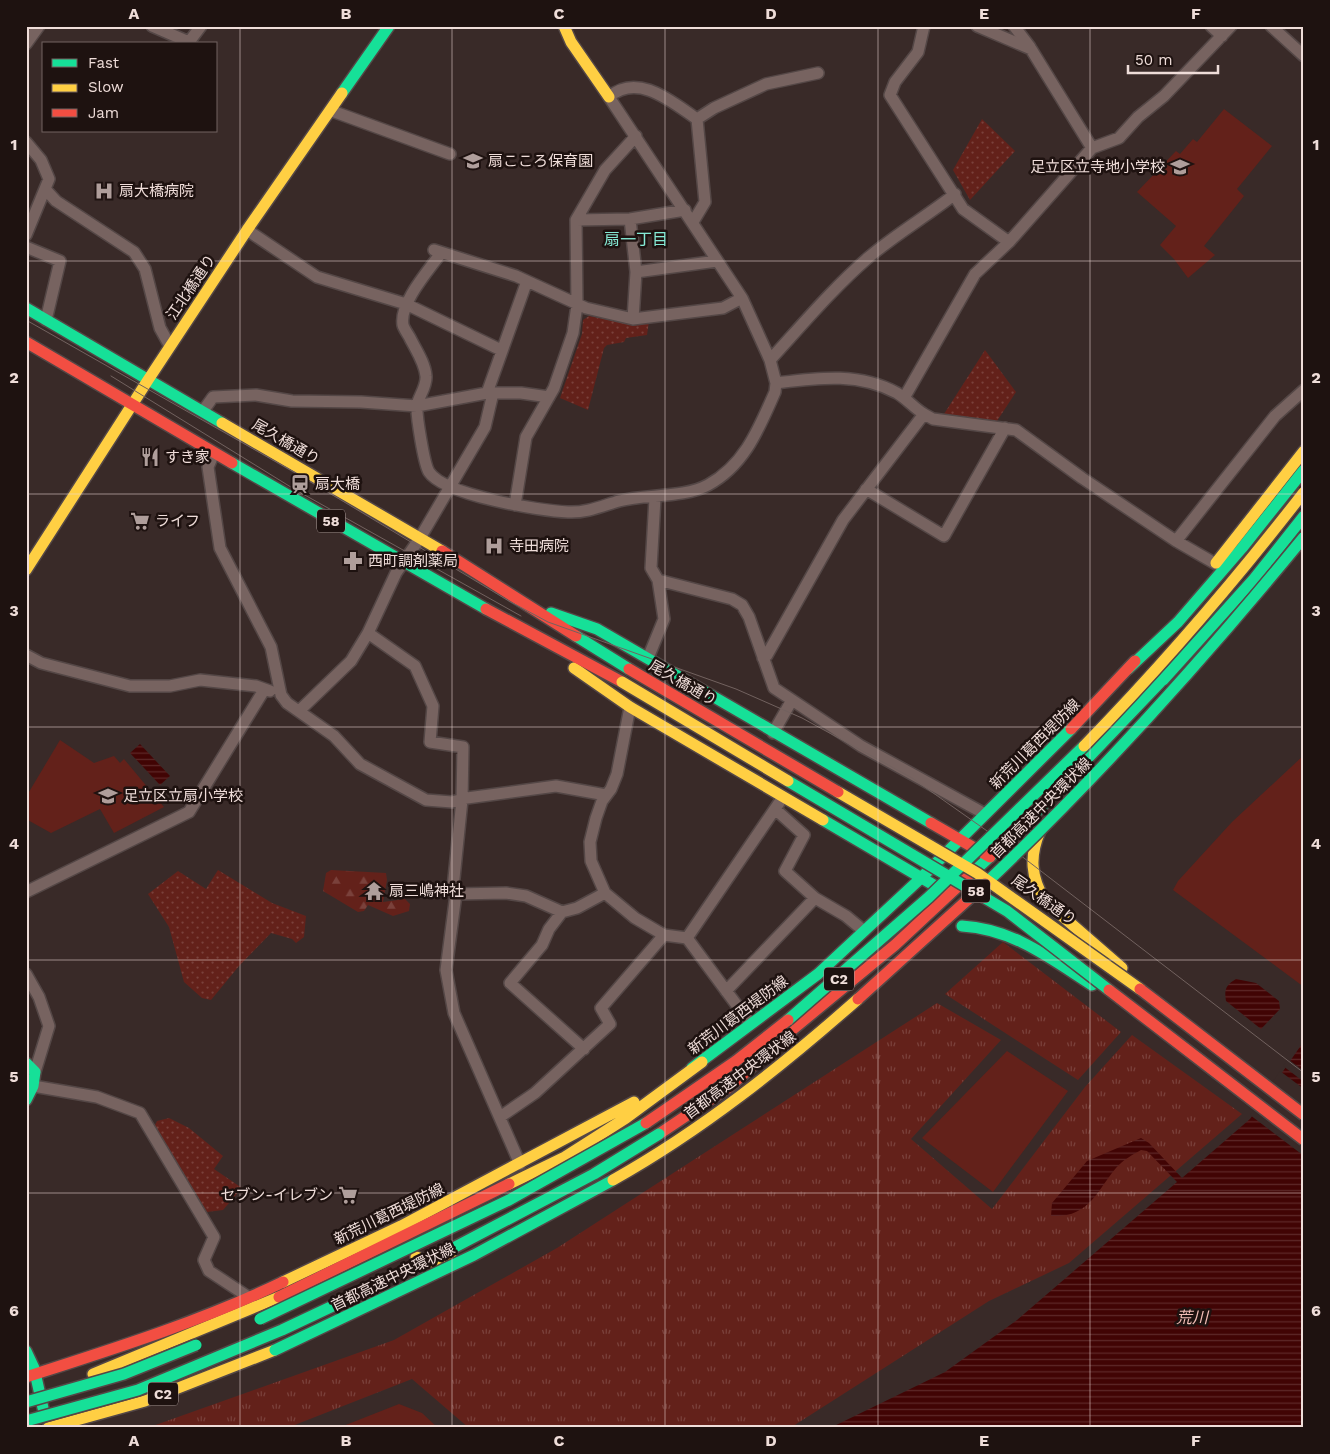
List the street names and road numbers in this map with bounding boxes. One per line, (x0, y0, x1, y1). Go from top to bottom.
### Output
street label: 江北橋通り (163, 251, 219, 323)
street label: 尾久橋通り (249, 415, 323, 469)
road number: 58 (317, 510, 345, 532)
street label: 尾久橋通り (646, 656, 720, 710)
street label: 新荒川葛西堤防線 (986, 695, 1084, 793)
street label: 首都高速中央環状線 (987, 754, 1095, 862)
street label: 尾久橋通り (1008, 871, 1080, 929)
road number: 58 (962, 879, 990, 902)
road number: C2 (824, 968, 854, 991)
street label: 新荒川葛西堤防線 (685, 972, 791, 1058)
street label: 首都高速中央環状線 (681, 1027, 799, 1123)
street label: 新荒川葛西堤防線 (331, 1180, 447, 1248)
street label: 首都高速中央環状線 (328, 1239, 458, 1315)
road number: C2 (148, 1382, 178, 1406)

